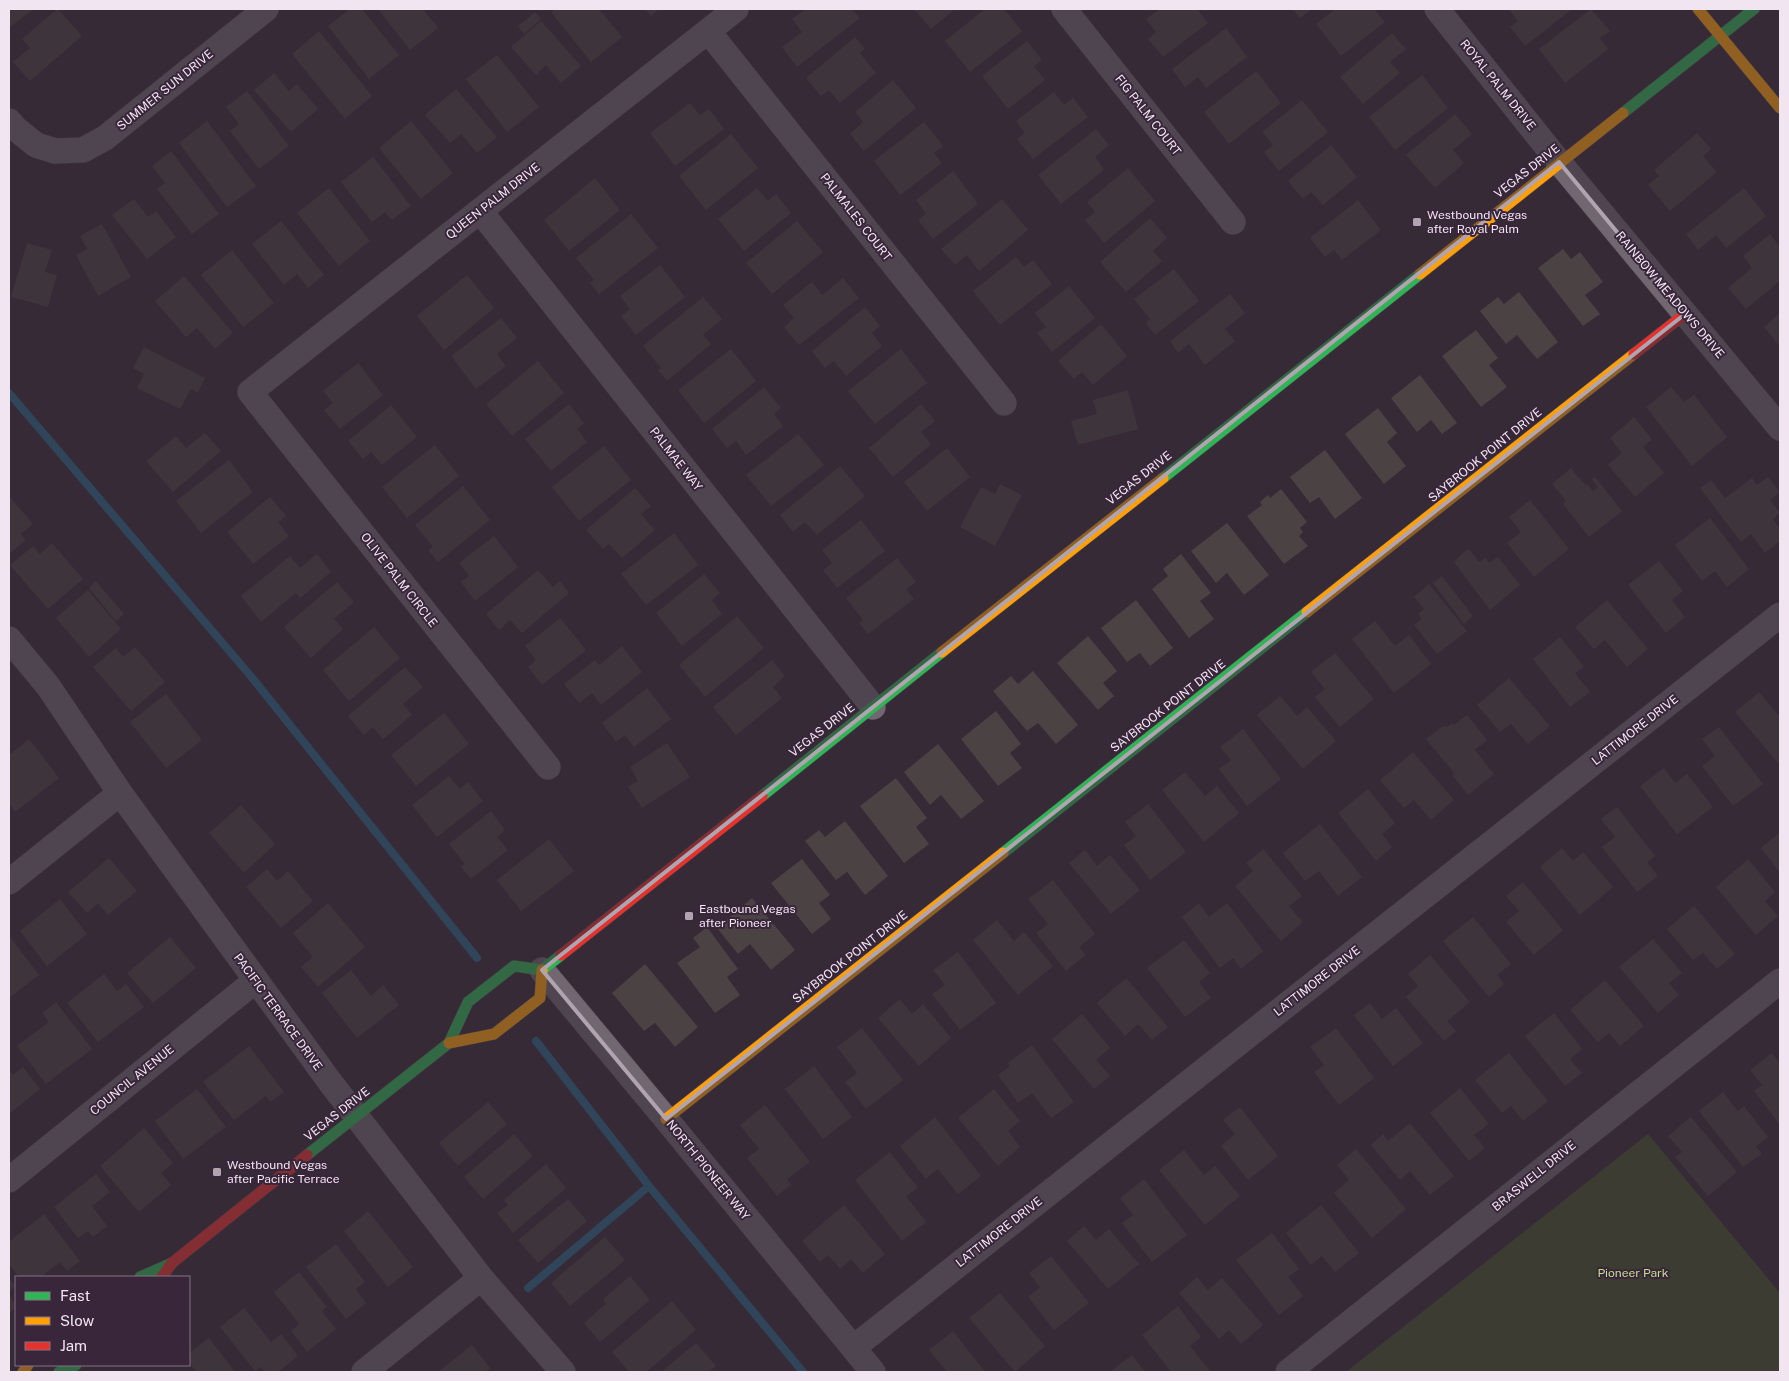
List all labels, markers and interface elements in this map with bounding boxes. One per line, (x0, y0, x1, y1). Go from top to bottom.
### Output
street label: ROYAL PALM DRIVE (1457, 37, 1539, 133)
street label: SUMMER SUN DRIVE (114, 47, 216, 133)
street label: FIG PALM COURT (1112, 72, 1184, 158)
street label: VEGAS DRIVE (1492, 141, 1562, 201)
street label: QUEEN PALM DRIVE (443, 160, 543, 242)
street label: PALMALES COURT (817, 170, 895, 264)
place label: Westbound Vegas after Royal Palm (1427, 208, 1527, 236)
marker: Westbound Vegas after Royal Palm (1411, 216, 1423, 228)
street label: RAINBOW MEADOWS DRIVE (1613, 229, 1727, 361)
street label: SAYBROOK POINT DRIVE (1425, 405, 1545, 505)
street label: PALMAE WAY (647, 425, 706, 494)
street label: VEGAS DRIVE (1104, 448, 1174, 508)
street label: OLIVE PALM CIRCLE (358, 530, 440, 630)
street label: SAYBROOK POINT DRIVE (1108, 657, 1228, 755)
street label: LATTIMORE DRIVE (1589, 692, 1681, 768)
street label: VEGAS DRIVE (787, 700, 857, 760)
place label: Eastbound Vegas after Pioneer (699, 902, 795, 930)
street label: SAYBROOK POINT DRIVE (790, 908, 910, 1006)
marker: Eastbound Vegas after Pioneer (683, 910, 695, 922)
street label: LATTIMORE DRIVE (1271, 943, 1363, 1019)
street label: PACIFIC TERRACE DRIVE (231, 951, 325, 1073)
street label: COUNCIL AVENUE (87, 1042, 177, 1118)
street label: VEGAS DRIVE (302, 1084, 372, 1144)
street label: NORTH PIONEER WAY (663, 1117, 753, 1223)
street label: BRASWELL DRIVE (1489, 1138, 1579, 1214)
place label: Westbound Vegas after Pacific Terrace (227, 1158, 340, 1186)
marker: Westbound Vegas after Pacific Terrace (211, 1166, 223, 1178)
street label: LATTIMORE DRIVE (953, 1194, 1045, 1270)
park label: Pioneer Park (1597, 1266, 1669, 1280)
legend (15, 1276, 190, 1366)
text: Fast (60, 1287, 90, 1304)
text: Slow (60, 1312, 95, 1329)
text: Jam (60, 1337, 87, 1354)

